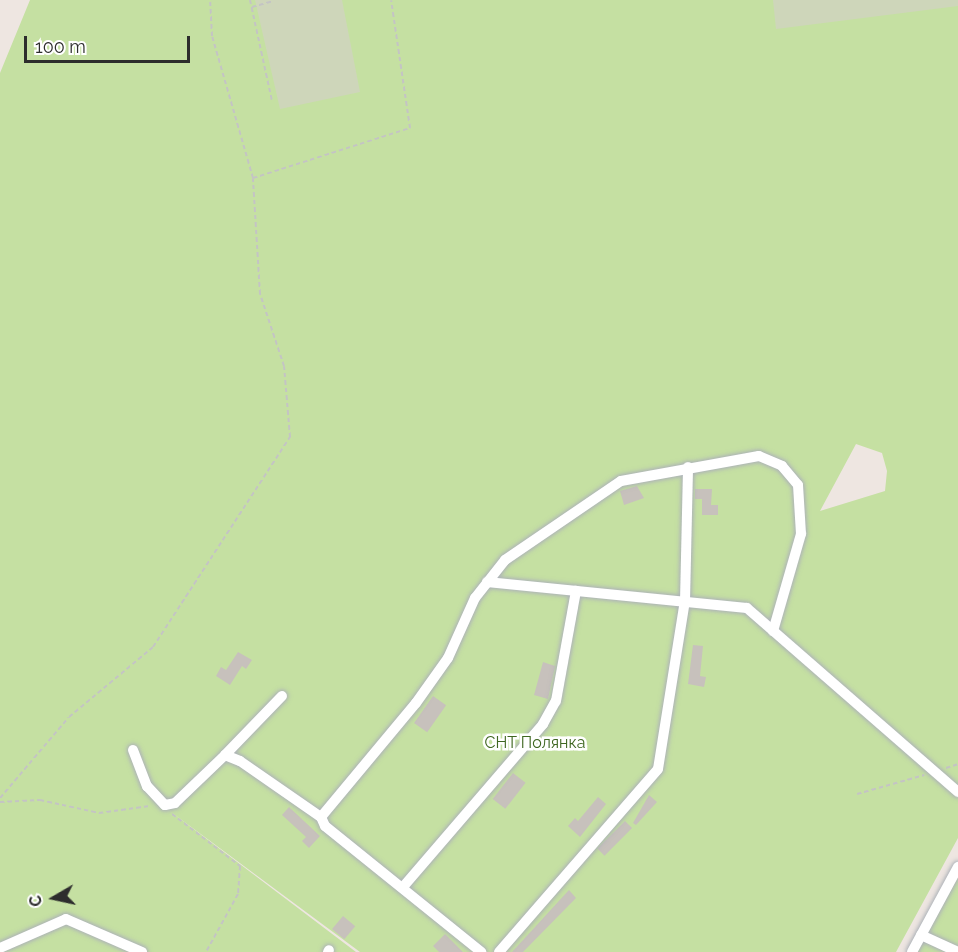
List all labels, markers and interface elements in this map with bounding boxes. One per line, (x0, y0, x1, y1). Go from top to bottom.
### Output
scale bar (27, 24, 194, 62)
text: 100 m (35, 36, 86, 57)
park label: СНТ Полянка (484, 733, 586, 753)
north arrow (24, 868, 84, 928)
text: С (25, 894, 46, 908)

